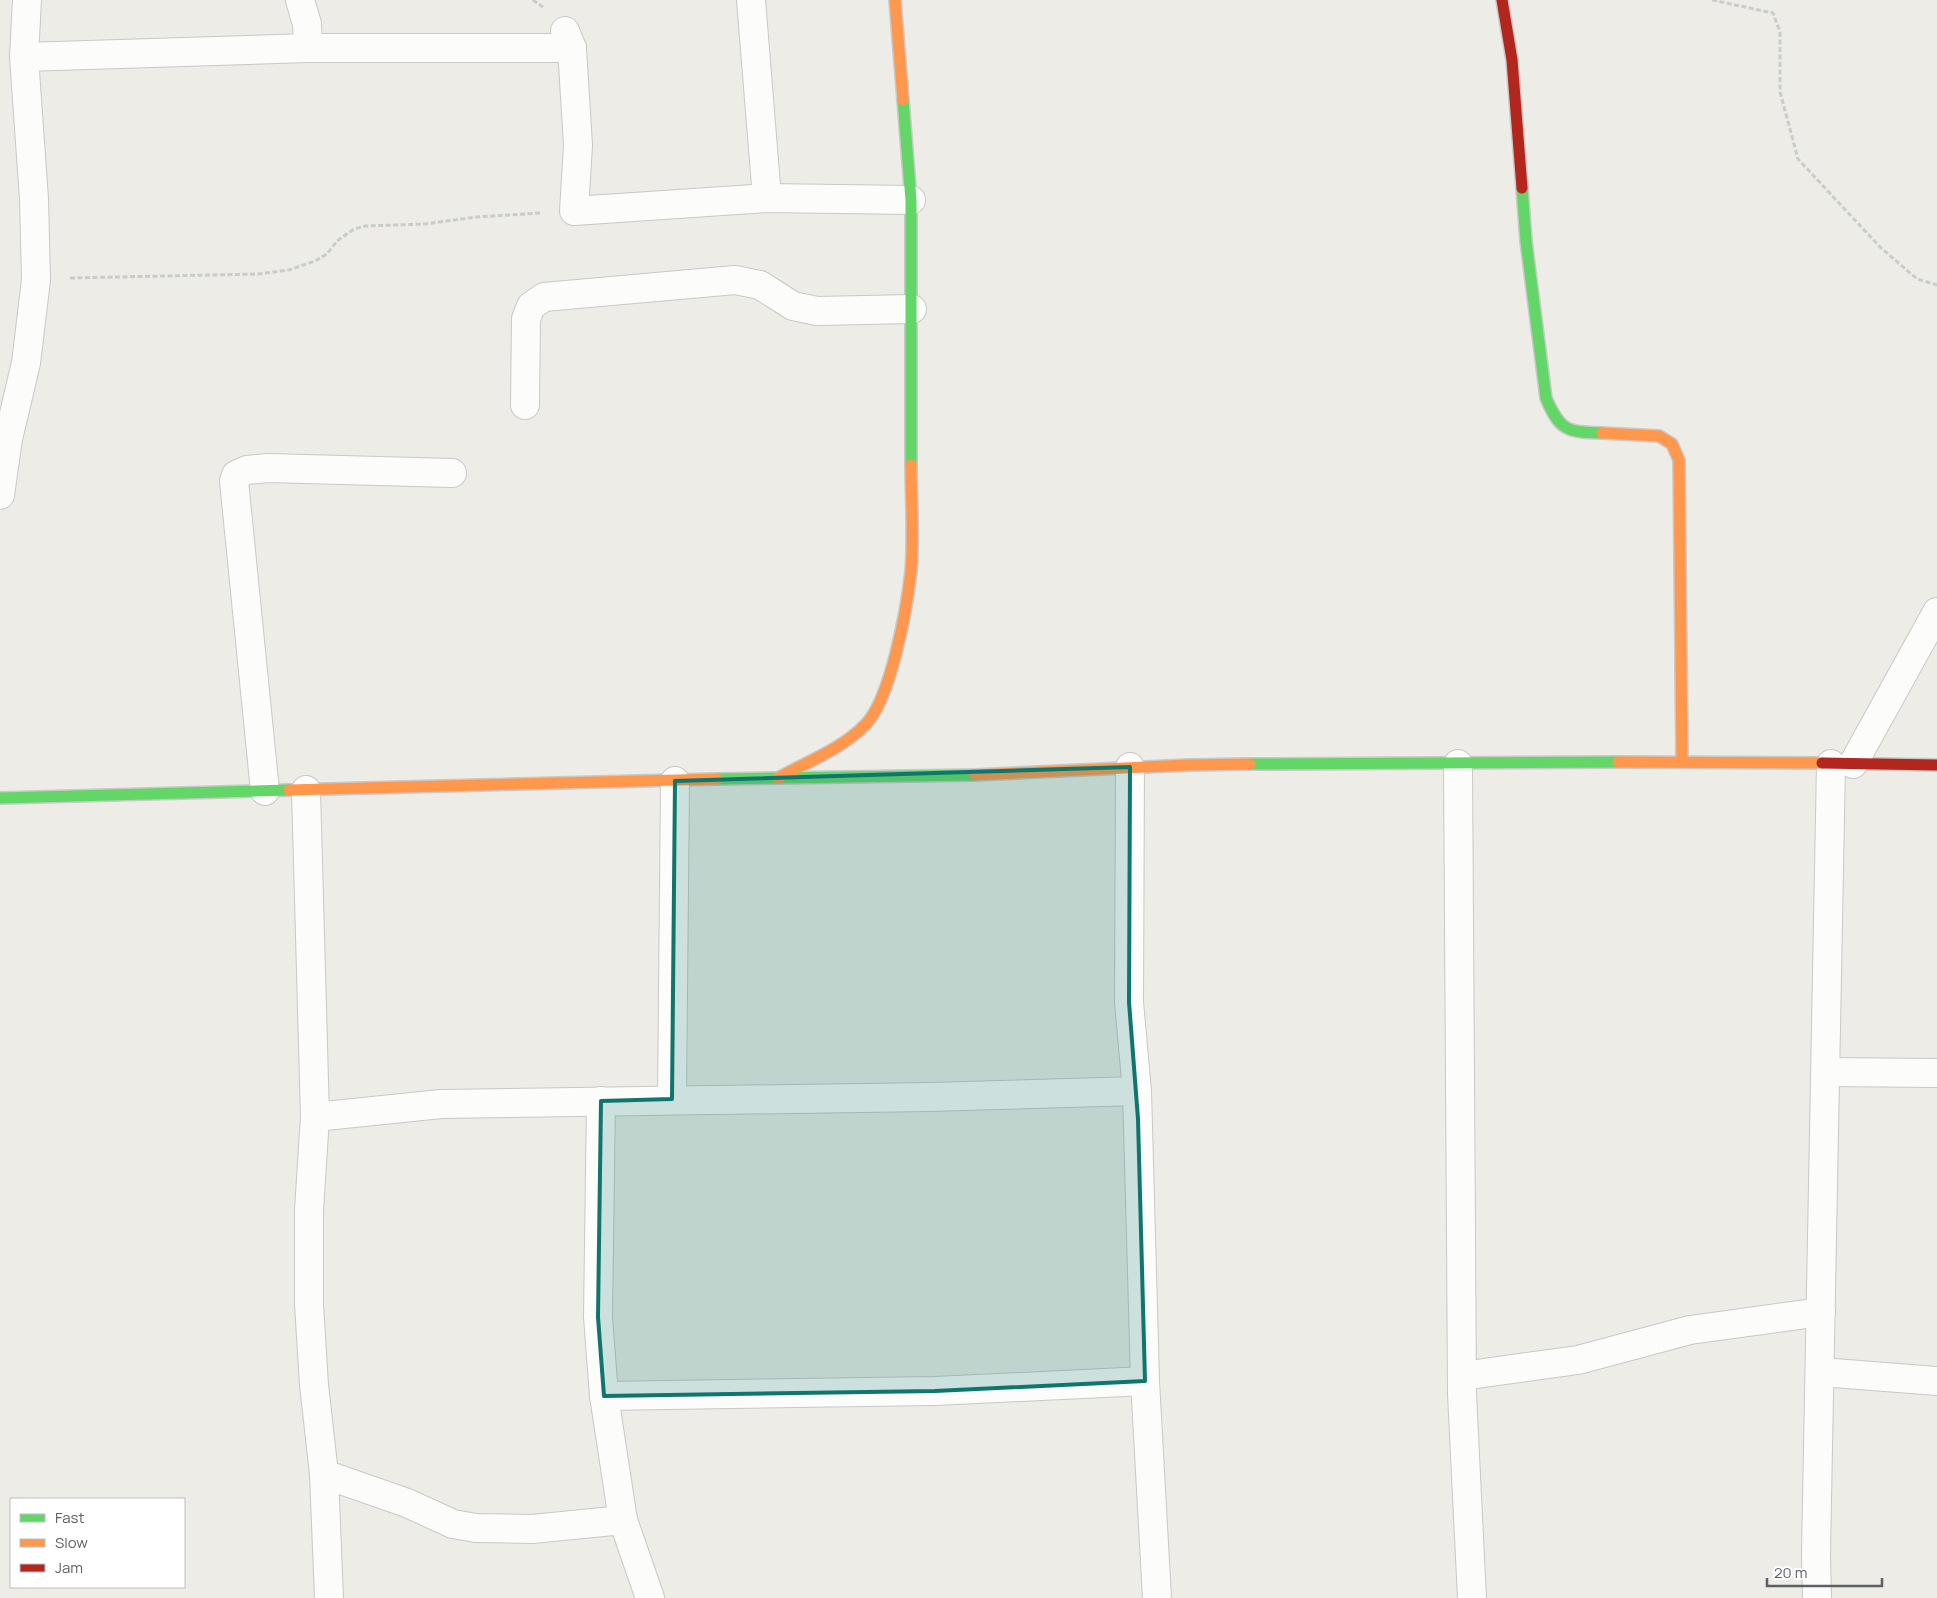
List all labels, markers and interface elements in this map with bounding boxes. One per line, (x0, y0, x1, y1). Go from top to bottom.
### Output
legend (10, 1498, 185, 1588)
text: Fast (55, 1507, 84, 1528)
text: Slow (55, 1532, 88, 1553)
scale bar (1767, 1556, 1882, 1588)
text: Jam (55, 1557, 83, 1578)
text: 20 m (1774, 1562, 1807, 1583)

